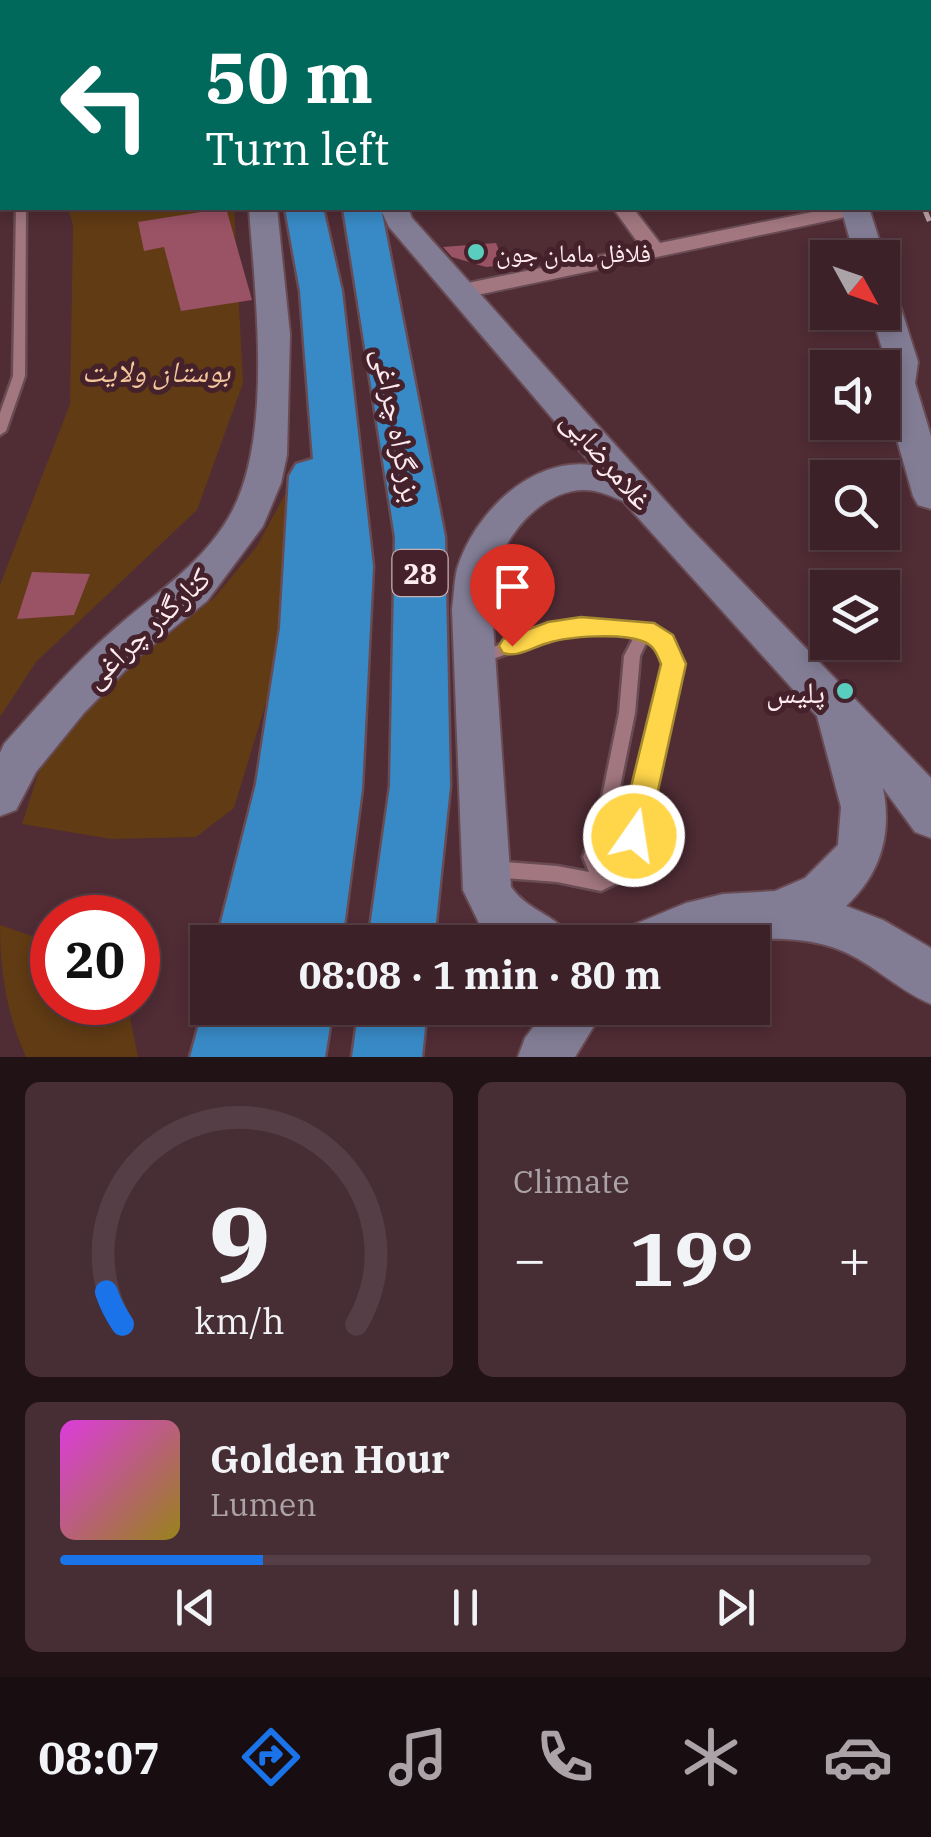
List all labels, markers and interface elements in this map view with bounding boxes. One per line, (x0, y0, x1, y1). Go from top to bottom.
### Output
text: 50 m (205, 31, 373, 122)
icon: left (40, 40, 170, 170)
text: Turn left (205, 119, 389, 177)
place label: فلافل مامان جون (496, 236, 651, 269)
north arrow (810, 240, 900, 330)
map controls (810, 240, 900, 660)
marker: فلافل مامان جون (465, 241, 487, 263)
street label: بزرگراه چراغی (365, 344, 433, 506)
button: sound (810, 350, 900, 440)
park label: بوستان ولایت (82, 351, 231, 390)
street label: غلامرضایی (553, 400, 663, 518)
button: search (810, 460, 900, 550)
pin (470, 544, 555, 647)
road number: 28 (392, 550, 448, 596)
street label: کنارگذر چراغی (74, 558, 218, 696)
icon: arrive (485, 559, 540, 614)
button: layers (810, 570, 900, 660)
place label: پلیس (766, 672, 825, 711)
marker: پلیس (834, 680, 856, 702)
position arrow (582, 784, 686, 888)
speed limit sign: 20 (30, 895, 160, 1025)
text: 08:08 · 1 min · 80 m (299, 950, 661, 999)
text: Climate (513, 1160, 630, 1202)
text: 9 (208, 1175, 270, 1311)
text: 19° (629, 1209, 755, 1307)
text: − (513, 1223, 546, 1294)
text: + (838, 1223, 871, 1294)
text: km/h (194, 1297, 284, 1344)
text: Golden Hour (210, 1434, 450, 1483)
text: Lumen (210, 1483, 317, 1525)
icon: previous (168, 1580, 223, 1635)
icon: pause (438, 1580, 493, 1635)
icon: next (708, 1580, 763, 1635)
icon: directions (236, 1722, 306, 1792)
icon: music (383, 1722, 453, 1792)
icon: phone (530, 1722, 600, 1792)
icon: climate (676, 1722, 746, 1792)
icon: car (823, 1722, 893, 1792)
text: 08:07 (38, 1728, 160, 1786)

